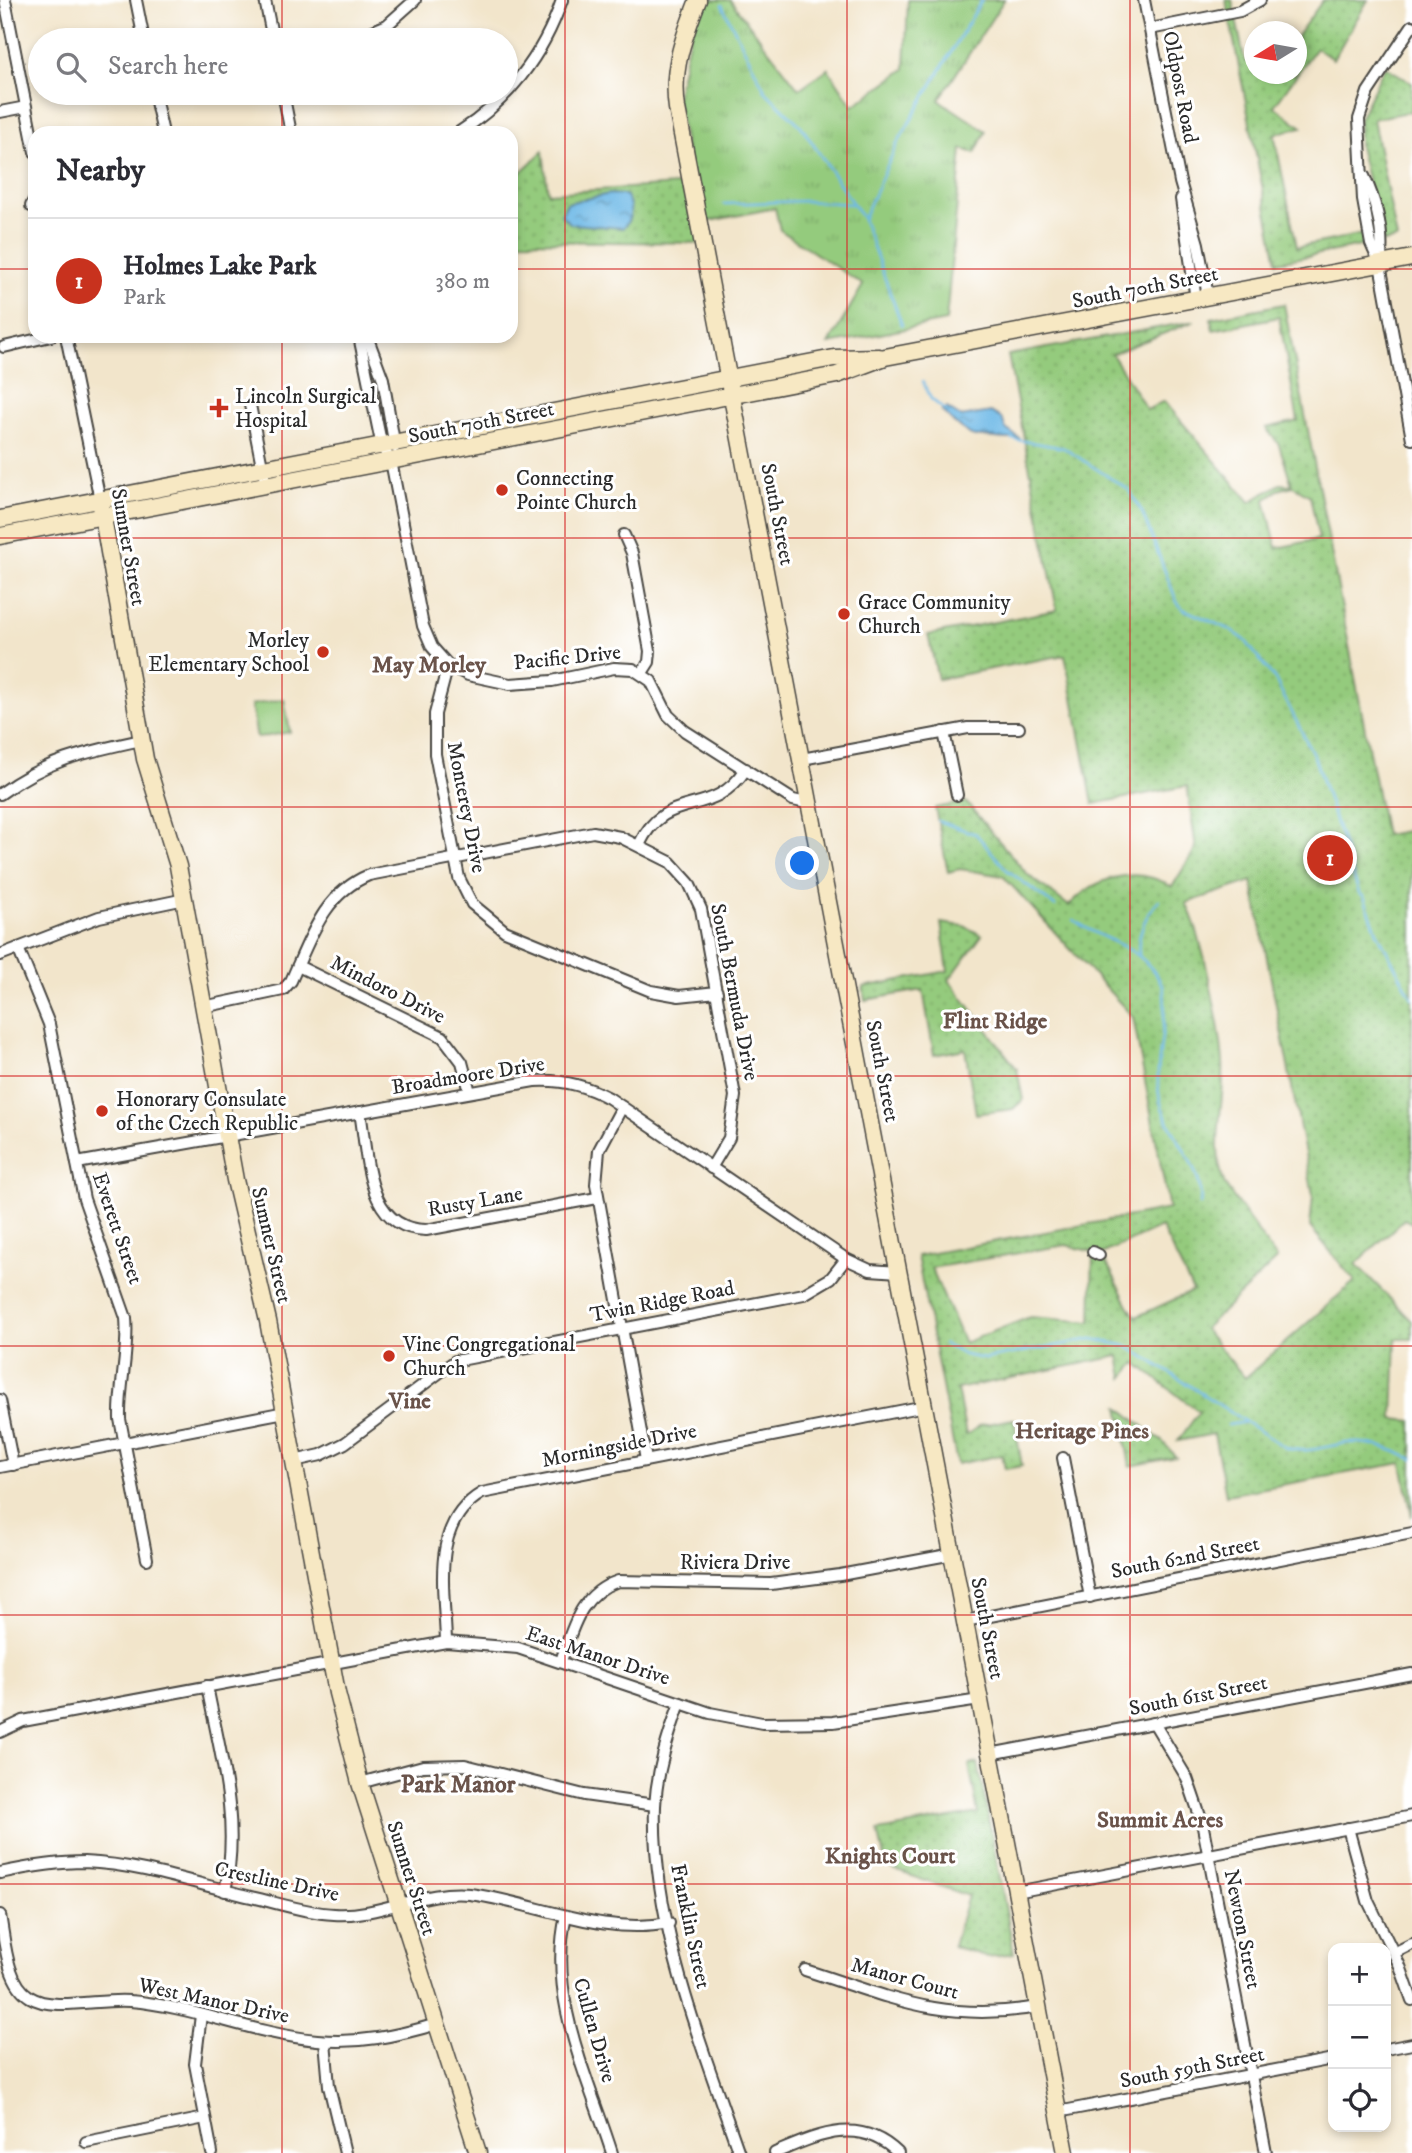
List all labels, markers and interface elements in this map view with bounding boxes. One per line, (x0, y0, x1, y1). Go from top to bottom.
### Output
north arrow (1244, 21, 1307, 84)
search box (28, 28, 518, 105)
street label: Oldpost Road (1156, 29, 1204, 146)
icon: search (52, 48, 90, 86)
text: Search here (108, 50, 228, 83)
text: Nearby (56, 153, 145, 190)
text: Holmes Lake Park (123, 250, 317, 283)
street label: South 70th Street (1070, 261, 1221, 315)
text: 1 (75, 267, 83, 296)
text: 380 m (435, 267, 490, 296)
text: Park (123, 283, 166, 312)
place label: Lincoln Surgical Hospital (235, 384, 377, 434)
street label: South 70th Street (406, 396, 557, 450)
marker: Lincoln Surgical Hospital (209, 398, 229, 418)
street label: South Street (754, 461, 800, 568)
place label: Connecting Pointe Church (516, 466, 637, 516)
marker: Connecting Pointe Church (494, 482, 510, 498)
street label: Sumner Street (105, 487, 151, 608)
place label: Grace Community Church (858, 590, 1011, 640)
marker: Grace Community Church (836, 606, 852, 622)
place label: Morley Elementary School (148, 628, 310, 678)
street label: Pacific Drive (512, 639, 622, 677)
marker: Morley Elementary School (315, 644, 331, 660)
district label: May Morley (372, 651, 487, 680)
street label: Monterey Drive (441, 739, 492, 875)
pin: 1 (1307, 832, 1353, 884)
your location (785, 846, 819, 880)
street label: South Bermuda Drive (704, 901, 764, 1083)
street label: Mindoro Drive (326, 950, 450, 1030)
district label: Flint Ridge (943, 1007, 1048, 1036)
street label: South Street (859, 1018, 905, 1125)
street label: Broadmoore Drive (390, 1051, 547, 1101)
place label: Honorary Consulate of the Czech Republic (116, 1087, 298, 1137)
marker: Honorary Consulate of the Czech Republic (94, 1103, 110, 1119)
street label: Everett Street (86, 1169, 148, 1288)
street label: Rusty Lane (426, 1181, 525, 1223)
street label: Sumner Street (245, 1185, 297, 1306)
street label: Twin Ridge Road (588, 1275, 737, 1329)
place label: Vine Congregational Church (402, 1332, 576, 1382)
marker: Vine Congregational Church (381, 1348, 397, 1364)
district label: Vine (388, 1387, 431, 1416)
district label: Heritage Pines (1015, 1417, 1149, 1446)
street label: Morningside Drive (540, 1418, 699, 1474)
street label: South 62nd Street (1109, 1531, 1262, 1585)
street label: Riviera Drive (680, 1550, 791, 1576)
street label: South Street (964, 1575, 1010, 1682)
street label: East Manor Drive (522, 1620, 673, 1692)
street label: South 61st Street (1127, 1670, 1270, 1722)
district label: Park Manor (400, 1770, 517, 1800)
district label: Summit Acres (1097, 1806, 1223, 1835)
street label: Sumner Street (380, 1818, 442, 1939)
district label: Knights Court (825, 1842, 956, 1871)
street label: Crestline Drive (212, 1856, 342, 1908)
street label: Franklin Street (664, 1861, 716, 1991)
street label: Newton Street (1218, 1867, 1266, 1991)
map controls (1328, 1943, 1391, 2132)
button: + (1328, 1943, 1391, 2006)
street label: Manor Court (848, 1952, 962, 2006)
street label: West Manor Drive (135, 1972, 292, 2030)
street label: Cullen Drive (567, 1975, 621, 2086)
button: − (1328, 2006, 1391, 2069)
street label: South 59th Street (1118, 2041, 1267, 2095)
button: locate (1328, 2069, 1391, 2132)

